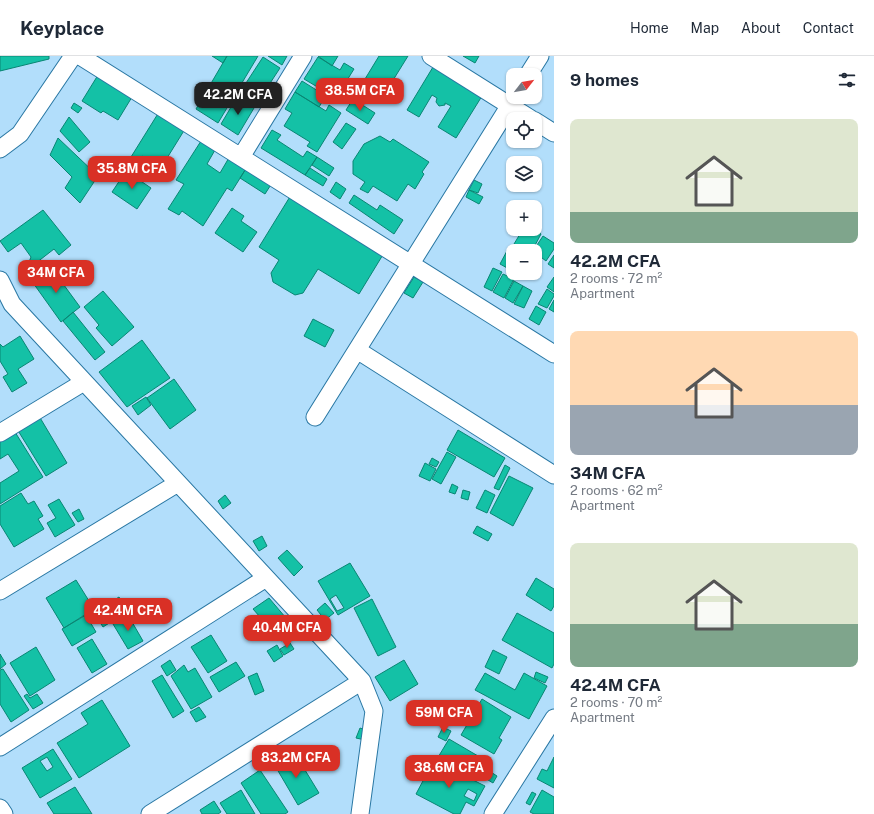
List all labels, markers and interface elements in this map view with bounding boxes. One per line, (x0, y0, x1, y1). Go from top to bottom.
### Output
text: Keyplace (20, 17, 104, 39)
text: Home (630, 20, 669, 36)
text: Map (691, 20, 719, 36)
text: About (741, 20, 781, 36)
text: Contact (803, 20, 854, 36)
north arrow (506, 68, 542, 104)
map controls (506, 68, 542, 280)
icon: filters (836, 69, 858, 91)
text: 9 homes (570, 70, 639, 90)
pin: 38.5M CFA (314, 78, 406, 112)
pin: 42.2M CFA (192, 82, 284, 116)
text: 38.5M CFA (325, 83, 395, 98)
text: 42.2M CFA (203, 87, 273, 102)
button: locate (506, 112, 542, 148)
icon: home (678, 145, 750, 217)
pin: 35.8M CFA (86, 156, 178, 190)
button: layers (506, 156, 542, 192)
text: 35.8M CFA (97, 161, 167, 176)
button: + (506, 200, 542, 236)
button: − (506, 244, 542, 280)
text: 42.2M CFA (570, 251, 661, 271)
pin: 34M CFA (19, 260, 93, 294)
text: 34M CFA (27, 265, 85, 280)
text: 2 rooms · 72 m² (570, 271, 662, 286)
text: Apartment (570, 286, 635, 301)
icon: home (678, 357, 750, 429)
text: 34M CFA (570, 463, 646, 483)
text: 2 rooms · 62 m² (570, 483, 663, 498)
text: Apartment (570, 498, 635, 513)
icon: home (678, 569, 750, 641)
pin: 42.4M CFA (82, 598, 174, 632)
text: 42.4M CFA (93, 603, 163, 618)
pin: 40.4M CFA (241, 615, 333, 649)
text: 40.4M CFA (252, 620, 322, 635)
text: 42.4M CFA (570, 675, 661, 695)
text: 2 rooms · 70 m² (570, 695, 662, 710)
pin: 59M CFA (407, 700, 481, 734)
text: 59M CFA (415, 705, 473, 720)
text: Apartment (570, 710, 635, 725)
pin: 83.2M CFA (250, 745, 342, 779)
text: 83.2M CFA (261, 750, 331, 765)
pin: 38.6M CFA (403, 755, 495, 789)
text: 38.6M CFA (414, 760, 484, 775)

